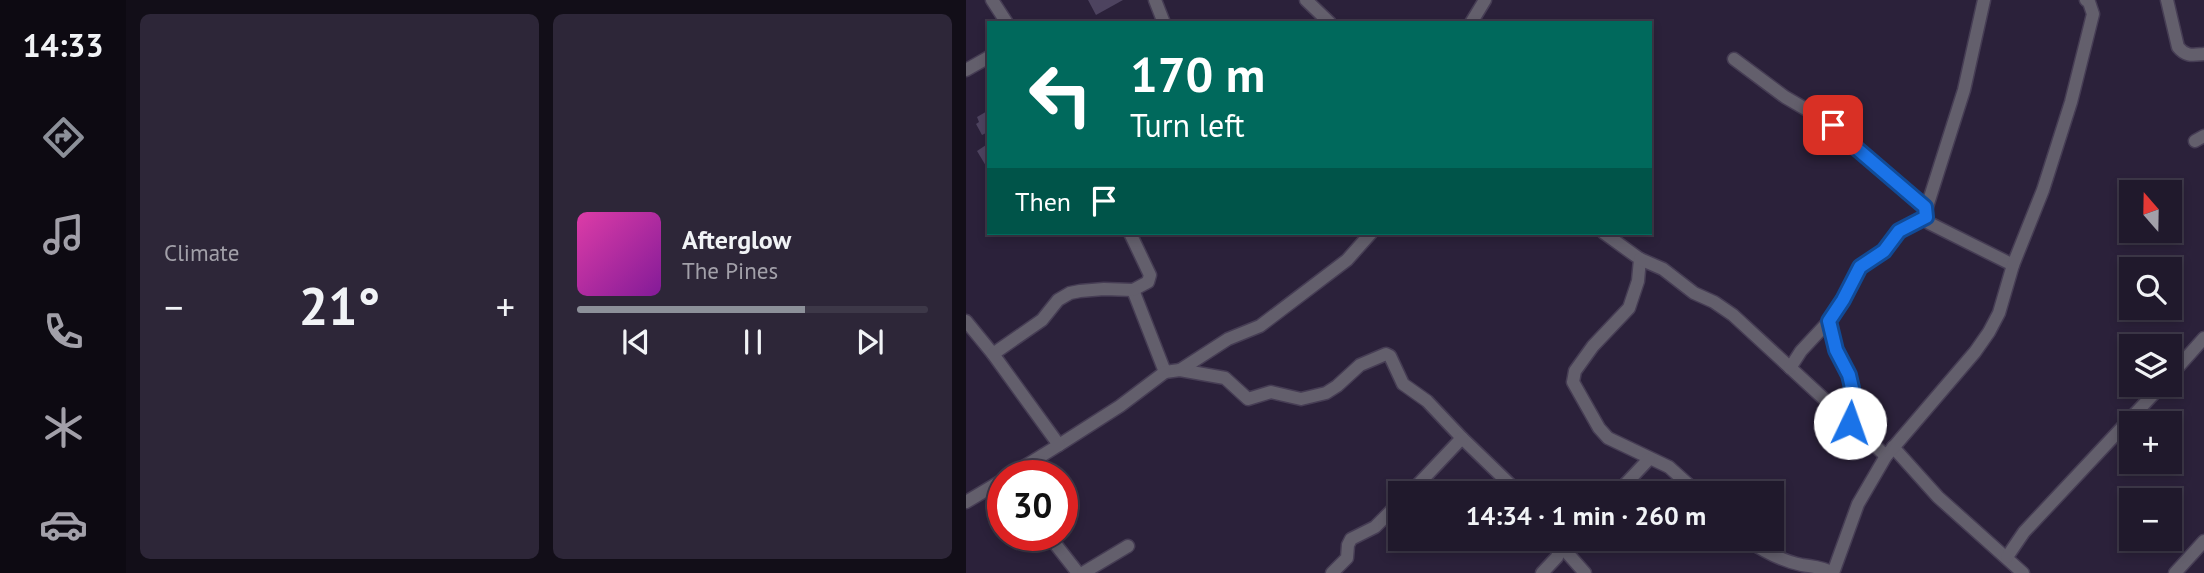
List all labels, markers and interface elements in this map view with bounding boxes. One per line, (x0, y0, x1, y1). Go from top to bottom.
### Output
text: 14:33 (22, 24, 104, 66)
text: 170 m (1130, 42, 1265, 106)
icon: left (1015, 49, 1106, 140)
pin (1803, 95, 1863, 155)
text: Turn left (1130, 104, 1245, 146)
icon: arrive (1814, 106, 1852, 144)
icon: directions (39, 113, 88, 162)
north arrow (2119, 180, 2182, 243)
map controls (2119, 180, 2182, 551)
icon: arrive (1085, 182, 1123, 220)
text: Then (1015, 185, 1071, 218)
icon: music (39, 210, 88, 259)
text: Afterglow (682, 223, 791, 256)
text: Climate (164, 238, 239, 267)
text: The Pines (682, 256, 778, 285)
button: search (2119, 257, 2182, 320)
text: 21° (299, 272, 380, 339)
text: − (164, 282, 183, 331)
text: + (496, 282, 515, 331)
icon: phone (39, 307, 88, 356)
icon: previous (617, 323, 655, 361)
icon: pause (734, 323, 772, 361)
icon: next (851, 323, 889, 361)
button: layers (2119, 334, 2182, 397)
position arrow (1813, 386, 1887, 460)
icon: climate (39, 403, 88, 452)
button: + (2119, 411, 2182, 474)
speed limit sign: 30 (987, 460, 1078, 551)
button: − (2119, 488, 2182, 551)
text: 14:34 · 1 min · 260 m (1466, 499, 1706, 532)
icon: car (39, 500, 88, 549)

